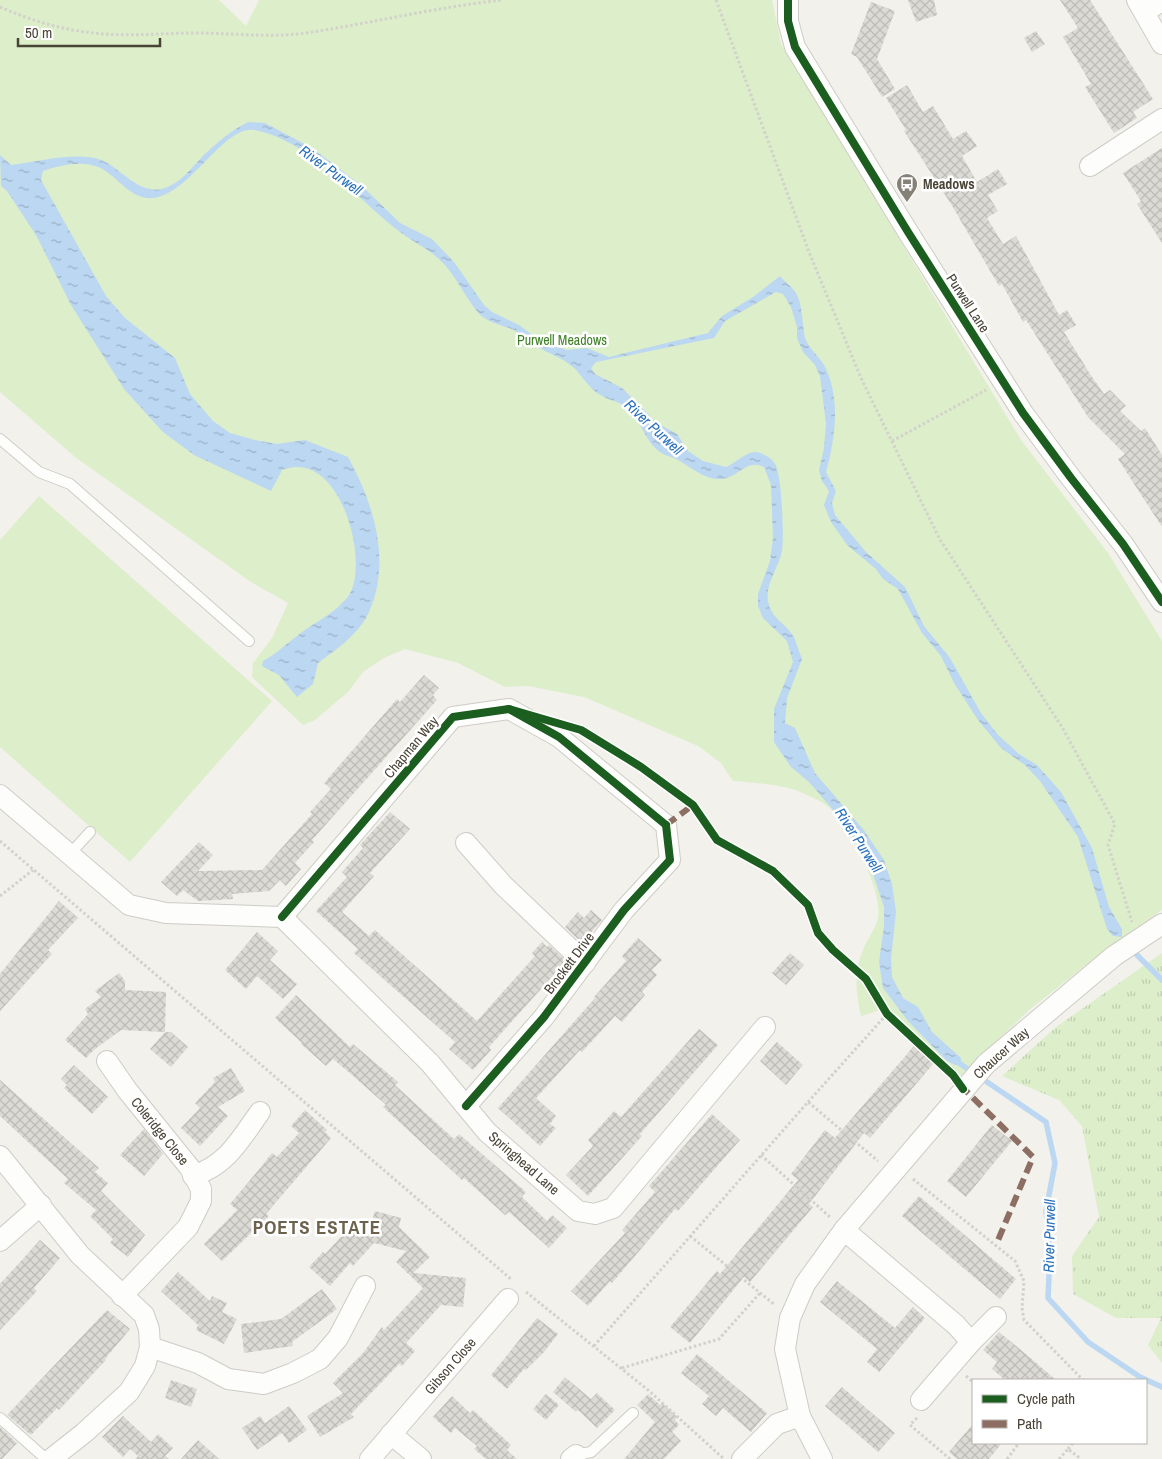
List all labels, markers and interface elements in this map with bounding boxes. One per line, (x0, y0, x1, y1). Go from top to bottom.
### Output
scale bar (18, 15, 160, 47)
text: 50 m (25, 22, 52, 43)
water label: River Purwell (295, 140, 367, 200)
bus stop icon: Meadows (895, 172, 919, 203)
place label: Meadows (923, 175, 975, 193)
street label: Purwell Lane (942, 270, 994, 336)
park label: Purwell Meadows (517, 331, 607, 349)
water label: River Purwell (620, 394, 688, 460)
street label: Chapman Way (380, 712, 442, 782)
water label: River Purwell (830, 804, 888, 877)
street label: Brockett Drive (540, 929, 598, 997)
street label: Chaucer Way (969, 1023, 1033, 1083)
street label: Coleridge Close (127, 1093, 193, 1169)
street label: Springhead Lane (485, 1127, 563, 1199)
water label: River Purwell (1038, 1199, 1060, 1273)
district label: POETS ESTATE (253, 1214, 381, 1240)
street label: Gibson Close (420, 1334, 480, 1398)
legend (972, 1379, 1147, 1444)
text: Cycle path (1017, 1388, 1075, 1409)
text: Path (1017, 1413, 1042, 1434)

